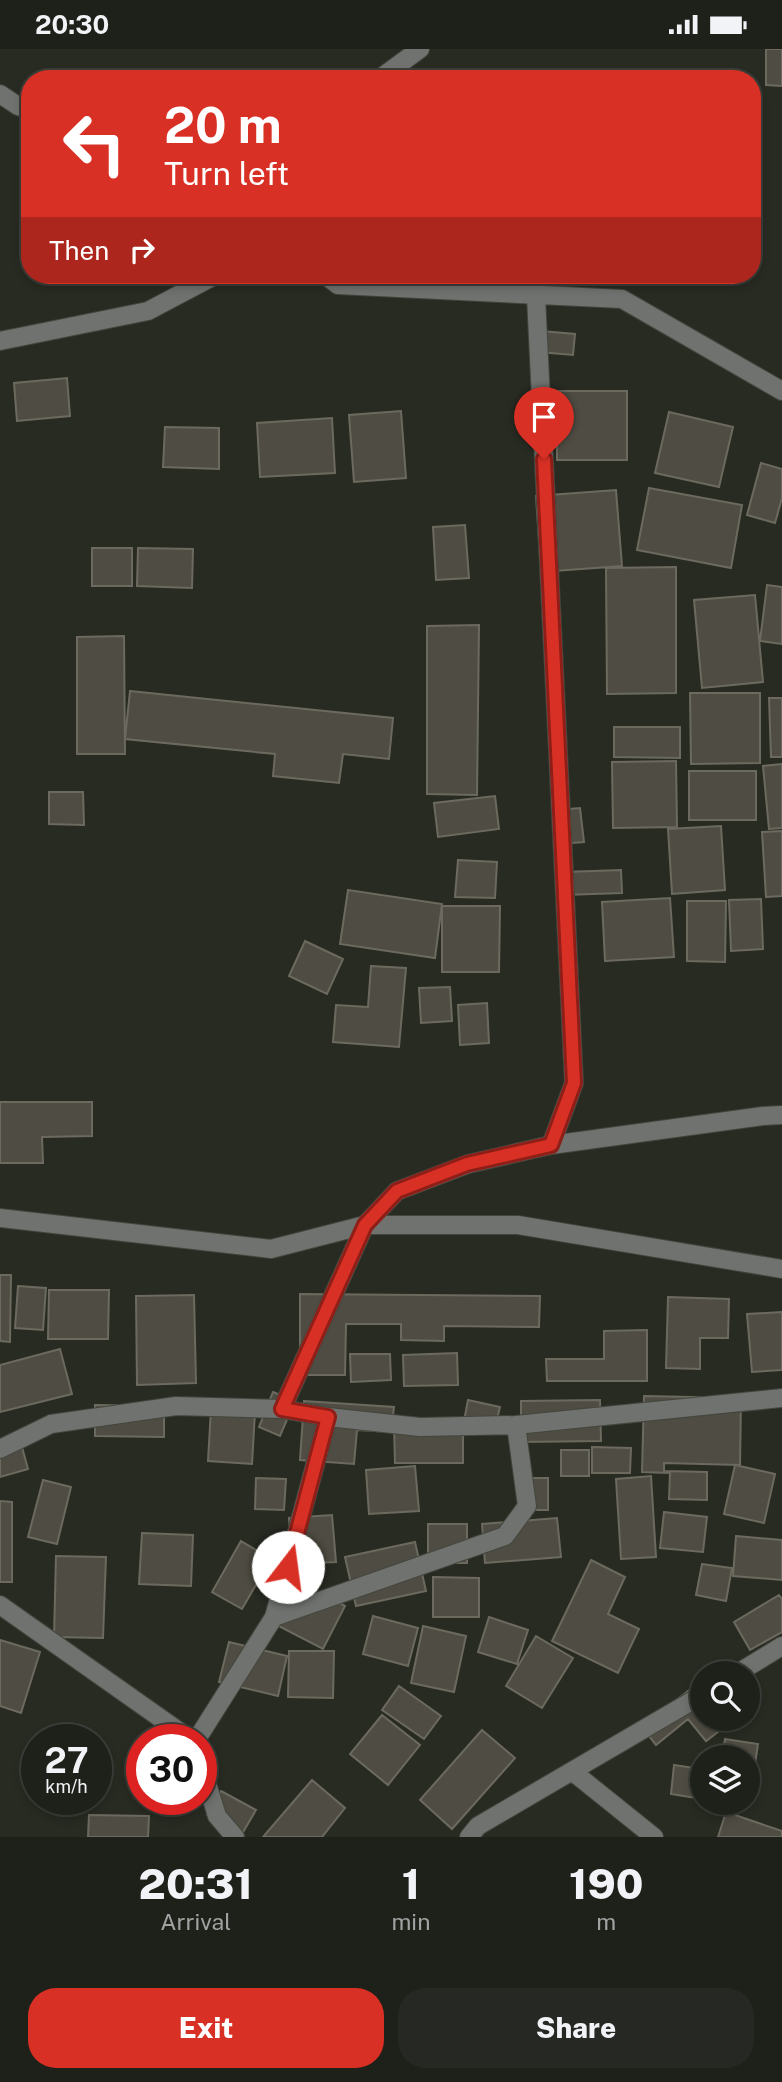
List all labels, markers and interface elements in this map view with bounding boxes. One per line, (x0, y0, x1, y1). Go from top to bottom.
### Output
text: 20:30 (35, 9, 109, 40)
text: 20 m (164, 96, 282, 154)
icon: left (49, 98, 140, 189)
text: Turn left (164, 155, 289, 192)
icon: right (123, 231, 161, 269)
text: Then (49, 235, 109, 266)
pin (514, 387, 574, 459)
icon: arrive (525, 398, 563, 436)
position arrow (251, 1530, 325, 1604)
map controls (690, 1661, 760, 1815)
button: search (690, 1661, 760, 1731)
speed limit sign: 30 (126, 1724, 217, 1815)
text: 27 (44, 1740, 89, 1781)
button: layers (690, 1745, 760, 1815)
text: km/h (45, 1776, 88, 1797)
text: 20:31 (139, 1859, 253, 1908)
text: 1 (402, 1859, 420, 1908)
text: 190 (569, 1859, 643, 1908)
text: Arrival (160, 1908, 231, 1935)
text: min (391, 1908, 430, 1935)
text: m (596, 1908, 616, 1935)
button: Exit (28, 1988, 384, 2068)
button: Share (398, 1988, 754, 2068)

